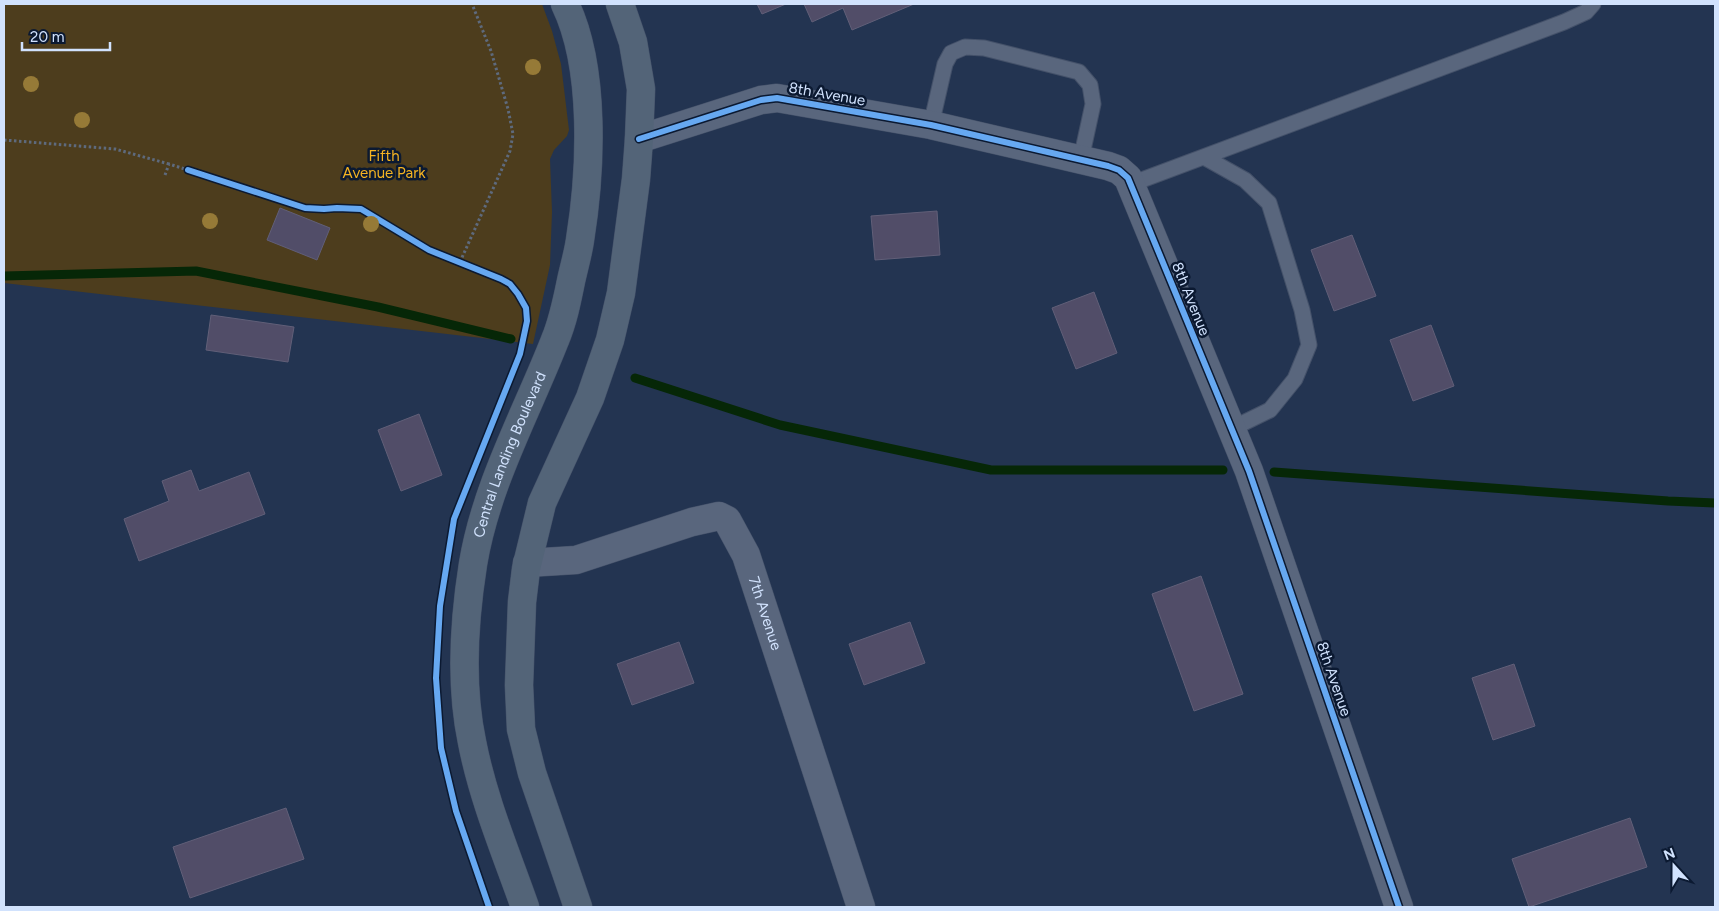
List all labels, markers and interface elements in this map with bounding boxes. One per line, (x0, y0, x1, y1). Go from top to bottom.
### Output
scale bar (22, 20, 110, 52)
text: 20 m (30, 28, 64, 46)
street label: 8th Avenue (787, 78, 867, 110)
park label: Fifth Avenue Park (343, 147, 426, 182)
street label: 8th Avenue (1168, 260, 1214, 338)
street label: Central Landing Boulevard (470, 369, 550, 539)
street label: 7th Avenue (745, 574, 786, 653)
street label: 8th Avenue (1313, 639, 1355, 719)
north arrow (1649, 841, 1699, 891)
text: N (1661, 844, 1678, 864)

